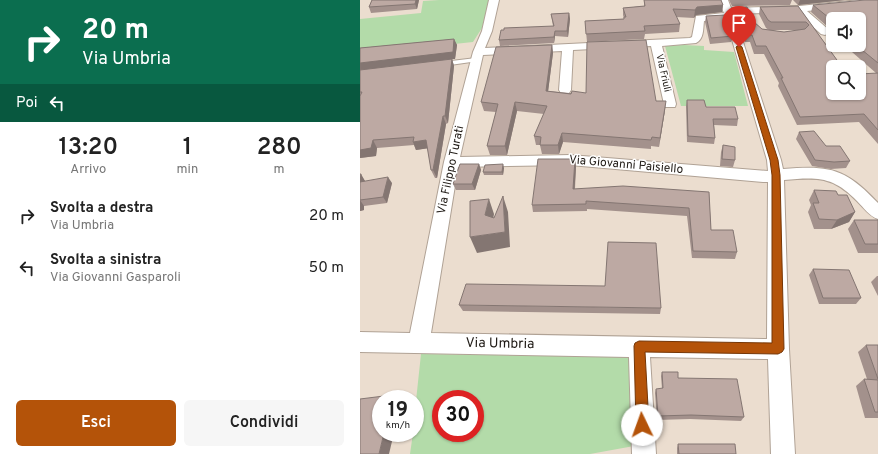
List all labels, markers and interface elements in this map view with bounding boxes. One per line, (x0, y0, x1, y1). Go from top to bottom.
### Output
pin (722, 6, 756, 47)
icon: arrive (728, 12, 750, 34)
map controls (826, 12, 866, 100)
button: sound (826, 12, 866, 52)
text: 20 m (82, 13, 149, 49)
icon: right (16, 16, 68, 68)
text: Via Umbria (82, 48, 171, 71)
street label: Via Friuli (652, 53, 674, 93)
button: search (826, 60, 866, 100)
icon: left (46, 92, 68, 114)
text: Poi (16, 94, 38, 113)
street label: Via Filippo Turati (434, 124, 468, 216)
text: 13:20 (58, 133, 118, 163)
text: 1 (183, 133, 192, 163)
text: 280 (257, 133, 302, 163)
street label: Via Giovanni Paisiello (568, 152, 684, 178)
text: Arrivo (70, 162, 106, 178)
text: min (177, 162, 198, 178)
text: m (274, 162, 285, 178)
text: Svolta a destra (50, 199, 153, 218)
icon: right (16, 205, 38, 227)
text: 20 m (309, 207, 344, 226)
text: Via Umbria (50, 218, 114, 234)
text: Svolta a sinistra (50, 251, 161, 270)
icon: left (16, 257, 38, 279)
text: 50 m (309, 259, 344, 278)
text: Via Giovanni Gasparoli (50, 270, 181, 286)
street label: Via Umbria (465, 335, 535, 353)
speed limit sign: 30 (432, 390, 484, 442)
text: 19 (388, 398, 408, 424)
button: Esci (16, 400, 176, 446)
button: Condividi (184, 400, 344, 446)
position arrow (621, 404, 663, 446)
text: km/h (386, 419, 410, 432)

